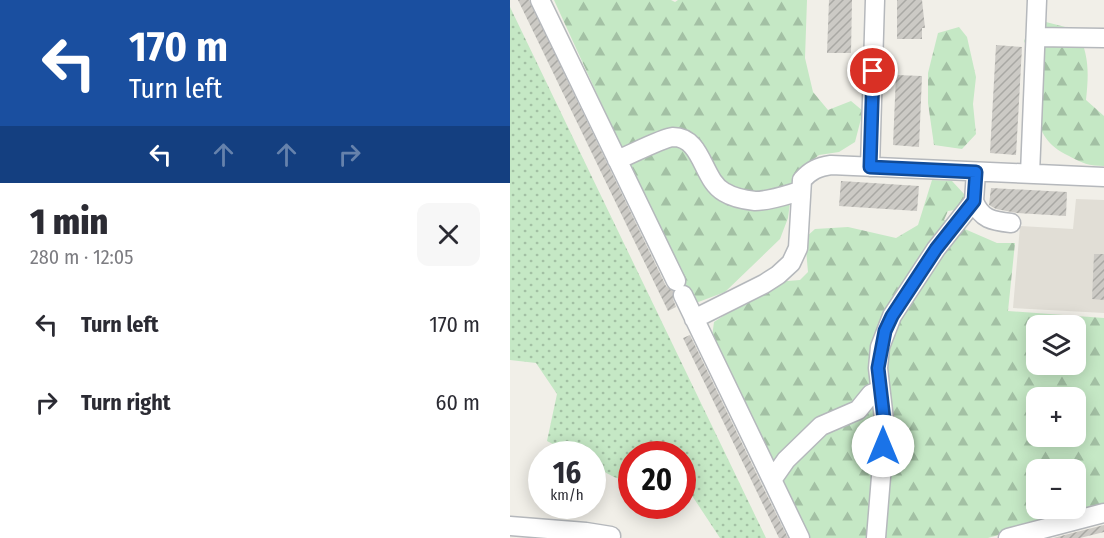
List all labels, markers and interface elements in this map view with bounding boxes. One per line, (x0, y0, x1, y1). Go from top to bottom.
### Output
text: 170 m (129, 22, 228, 72)
icon: left (30, 24, 108, 102)
pin (847, 45, 898, 96)
icon: arrive (856, 54, 889, 87)
text: Turn left (129, 73, 222, 105)
icon: left (144, 138, 177, 171)
icon: ahead (207, 138, 240, 171)
icon: ahead (270, 138, 303, 171)
icon: right (333, 138, 366, 171)
text: 1 min (30, 200, 108, 244)
button: close (417, 203, 480, 266)
text: 280 m · 12:05 (30, 245, 133, 269)
icon: left (30, 308, 63, 341)
text: Turn left (81, 311, 159, 338)
text: 170 m (429, 311, 480, 338)
map controls (1026, 315, 1086, 519)
button: layers (1026, 315, 1086, 375)
icon: right (30, 386, 63, 419)
button: + (1026, 387, 1086, 447)
text: Turn right (81, 389, 170, 416)
text: 60 m (436, 389, 480, 416)
position arrow (851, 414, 915, 478)
speed limit sign: 20 (618, 441, 696, 519)
text: 16 (553, 455, 581, 491)
button: − (1026, 459, 1086, 519)
text: km/h (550, 486, 584, 504)

